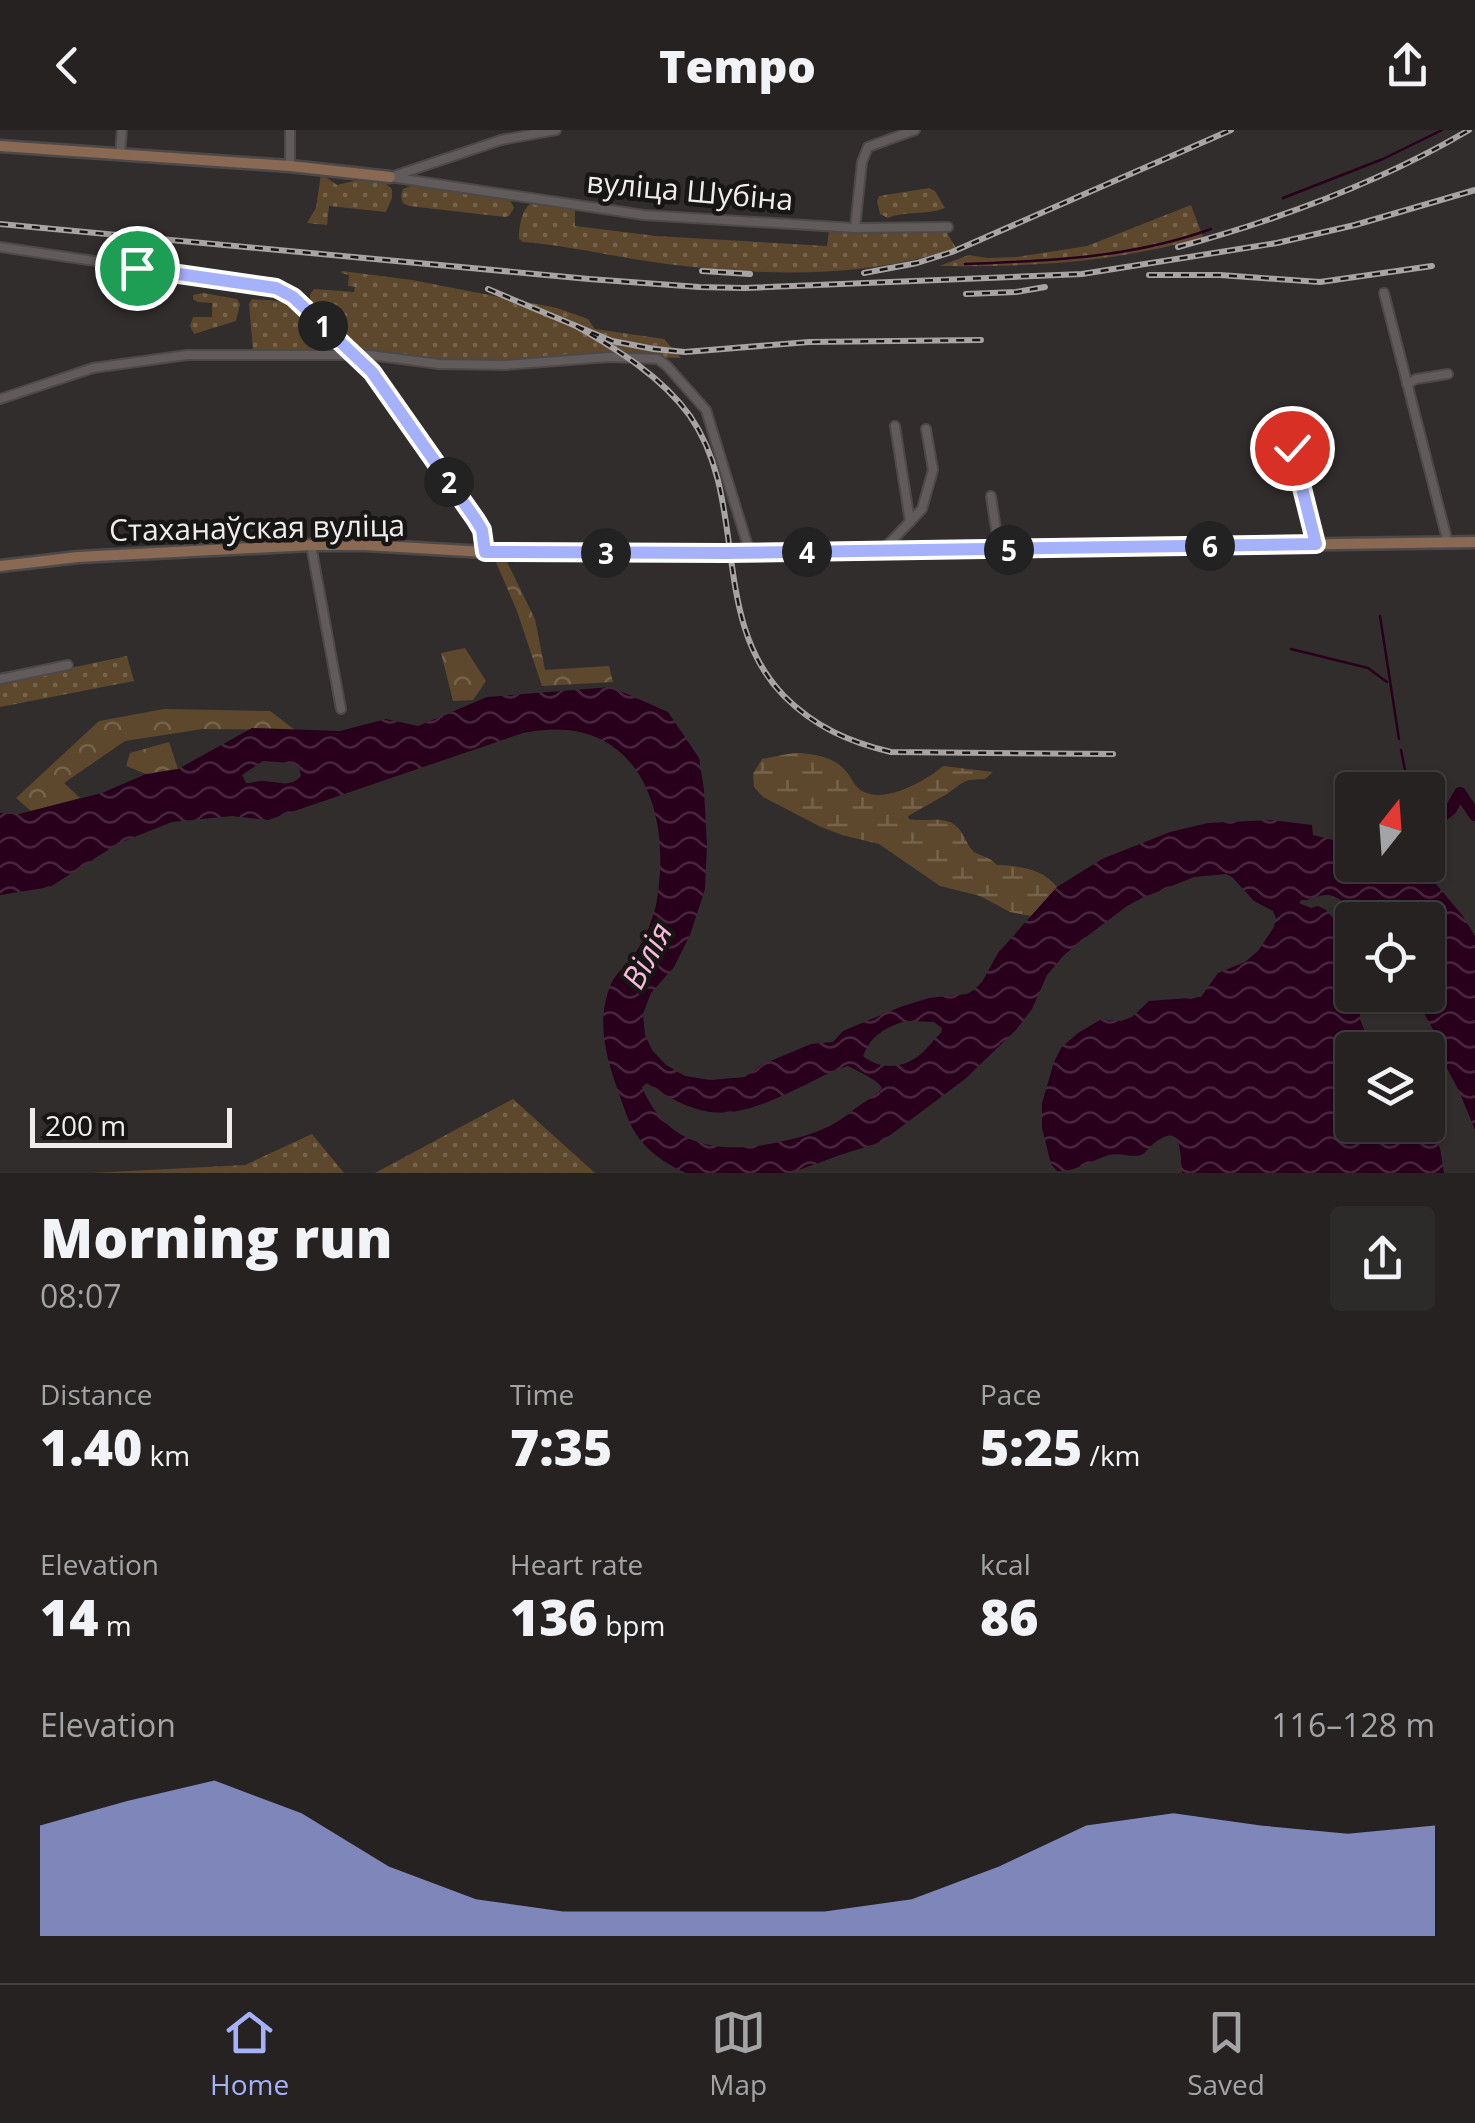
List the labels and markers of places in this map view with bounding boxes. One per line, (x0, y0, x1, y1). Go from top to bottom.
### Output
pin (95, 226, 180, 311)
pin: 1 (298, 301, 348, 351)
pin (1250, 406, 1335, 491)
pin: 2 (424, 457, 474, 507)
pin: 6 (1185, 521, 1235, 571)
pin: 5 (984, 525, 1034, 575)
pin: 4 (782, 527, 832, 577)
pin: 3 (581, 528, 631, 578)

